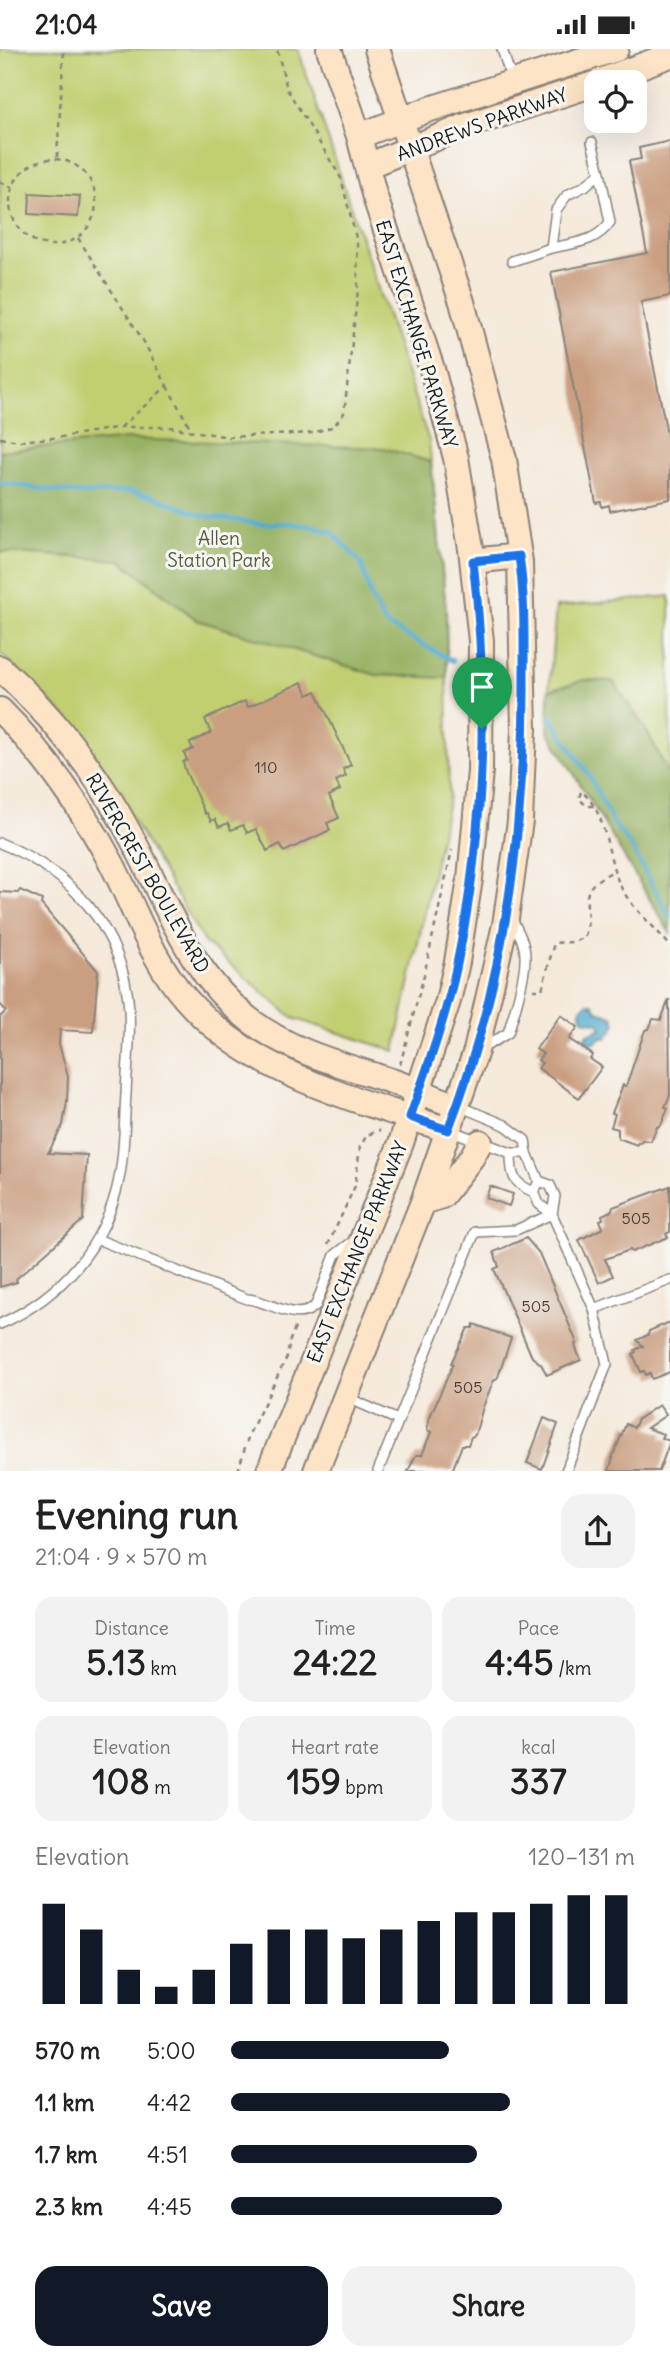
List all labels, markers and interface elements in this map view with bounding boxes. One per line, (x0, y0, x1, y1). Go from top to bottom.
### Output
text: 21:04 (35, 8, 98, 41)
map controls (584, 70, 647, 133)
button: locate (584, 70, 647, 133)
street label: ANDREWS PARKWAY (393, 82, 571, 166)
street label: EAST EXCHANGE PARKWAY (371, 217, 463, 451)
park label: Allen Station Park (167, 526, 271, 572)
pin (452, 657, 512, 729)
icon: arrive (463, 668, 501, 706)
house number: 110 (254, 757, 278, 777)
street label: RIVERCREST BOULEVARD (81, 769, 215, 977)
street label: EAST EXCHANGE PARKWAY (301, 1137, 413, 1366)
house number: 505 (622, 1208, 650, 1228)
house number: 505 (522, 1296, 550, 1316)
house number: 505 (454, 1377, 482, 1397)
text: Evening run (35, 1492, 238, 1539)
button: share (561, 1494, 635, 1568)
text: 21:04 · 9 × 570 m (35, 1542, 207, 1571)
text: Distance (95, 1616, 169, 1640)
text: Time (314, 1616, 356, 1640)
text: Pace (518, 1616, 559, 1640)
text: 5.13 (86, 1640, 146, 1684)
text: 24:22 (292, 1640, 378, 1684)
text: 4:45 (485, 1640, 554, 1684)
text: km (146, 1656, 177, 1680)
text: /km (554, 1656, 591, 1680)
text: Elevation (93, 1735, 171, 1759)
text: Heart rate (291, 1735, 379, 1759)
text: kcal (521, 1735, 555, 1759)
text: 108 (93, 1759, 150, 1803)
text: 159 (287, 1759, 341, 1803)
text: 337 (510, 1759, 567, 1803)
text: m (150, 1775, 171, 1799)
text: bpm (341, 1775, 383, 1799)
text: Elevation (35, 1842, 129, 1871)
text: 120–131 m (528, 1842, 635, 1871)
text: 570 m (35, 2036, 100, 2065)
text: 5:00 (147, 2036, 196, 2065)
text: 1.1 km (35, 2088, 94, 2117)
text: 4:42 (147, 2088, 191, 2117)
text: 1.7 km (35, 2140, 98, 2169)
text: 4:51 (147, 2140, 188, 2169)
text: 2.3 km (35, 2192, 103, 2221)
text: 4:45 (147, 2192, 192, 2221)
button: Save (35, 2266, 328, 2346)
button: Share (342, 2266, 635, 2346)

